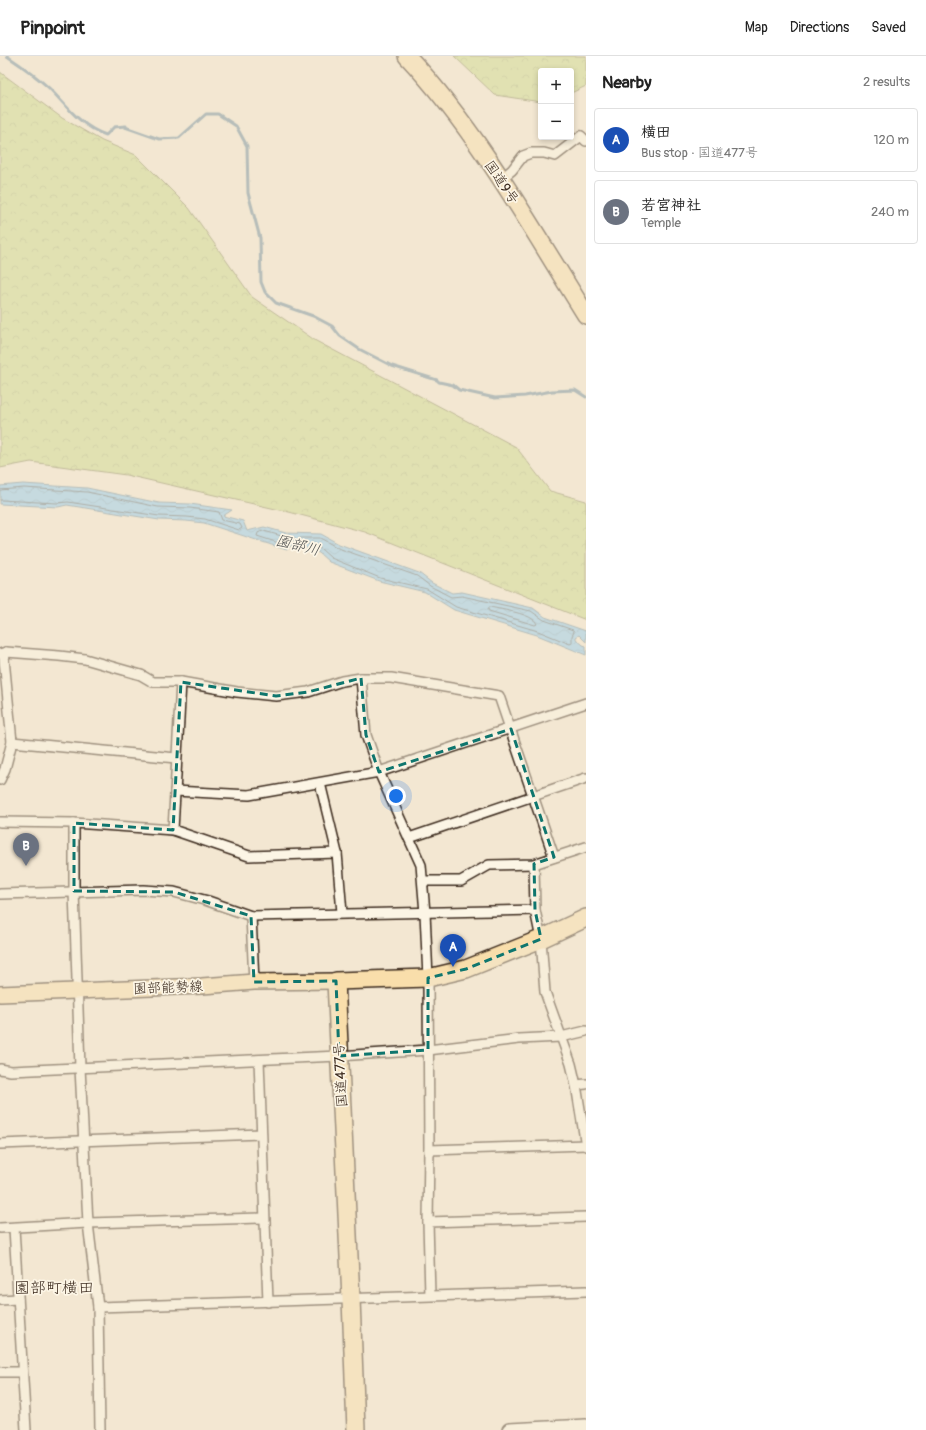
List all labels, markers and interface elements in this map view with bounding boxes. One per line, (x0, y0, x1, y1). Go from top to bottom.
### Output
text: Pinpoint (20, 16, 85, 40)
text: Map (745, 19, 768, 36)
text: Directions (790, 19, 849, 36)
text: Saved (871, 19, 906, 36)
map controls (538, 68, 574, 140)
button: + (538, 68, 574, 104)
text: Nearby (602, 72, 651, 93)
text: 2 results (863, 74, 910, 90)
button: − (538, 104, 574, 140)
text: 横田 (641, 123, 671, 142)
text: A (612, 132, 620, 148)
text: 120 m (873, 132, 909, 148)
text: Bus stop · 国道477号 (641, 145, 758, 161)
street label: 国道9号 (481, 157, 522, 207)
text: 若宮神社 (641, 196, 701, 215)
text: B (612, 204, 620, 220)
text: 240 m (871, 204, 909, 220)
text: Temple (641, 215, 681, 231)
water label: 園部川 (274, 531, 322, 560)
your location (386, 786, 406, 806)
pin: B (13, 833, 39, 866)
pin: A (440, 934, 466, 967)
street label: 園部能勢線 (133, 978, 203, 997)
street label: 国道477号 (330, 1042, 351, 1108)
district label: 園部町横田 (14, 1278, 94, 1298)

